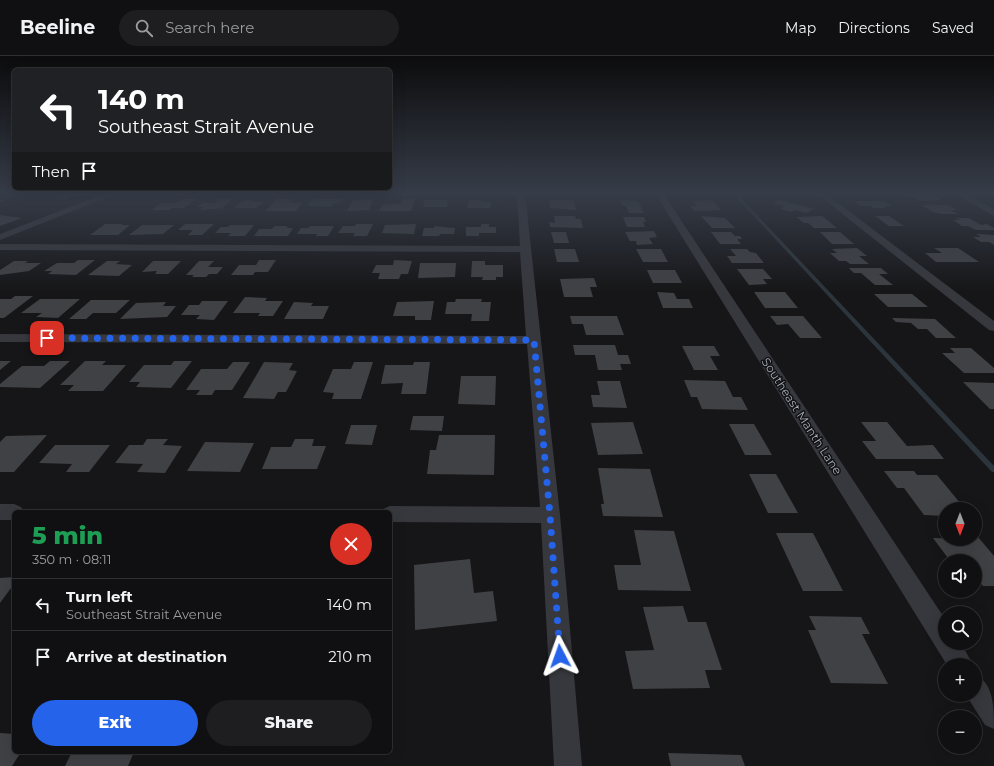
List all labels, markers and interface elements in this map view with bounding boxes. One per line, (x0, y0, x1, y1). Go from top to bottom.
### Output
search box (119, 10, 399, 46)
text: Beeline (20, 16, 95, 39)
icon: search (133, 17, 155, 39)
text: Search here (165, 18, 254, 37)
text: Map (785, 19, 816, 37)
text: Directions (838, 19, 910, 37)
text: Saved (932, 19, 974, 37)
text: 140 m (98, 82, 185, 116)
icon: left (32, 84, 84, 136)
text: Southeast Strait Avenue (98, 116, 314, 138)
icon: arrive (78, 160, 100, 182)
text: Then (32, 162, 70, 181)
pin (30, 321, 64, 355)
icon: arrive (36, 327, 58, 349)
street label: Southeast Manth Lane (759, 355, 845, 477)
north arrow (938, 502, 982, 546)
map controls (938, 502, 982, 754)
text: 5 min (32, 521, 103, 550)
button: close (330, 523, 372, 565)
text: 350 m · 08:11 (32, 551, 112, 567)
button: sound (938, 554, 982, 598)
text: Turn left (66, 587, 133, 606)
icon: left (32, 594, 54, 616)
text: 140 m (327, 595, 372, 614)
text: Southeast Strait Avenue (66, 606, 222, 622)
button: search (938, 606, 982, 650)
position arrow (539, 635, 581, 677)
icon: arrive (32, 646, 54, 668)
text: Arrive at destination (66, 647, 227, 666)
text: 210 m (328, 647, 372, 666)
button: + (938, 658, 982, 702)
button: Exit (32, 700, 198, 746)
button: Share (206, 700, 372, 746)
button: − (938, 710, 982, 754)

